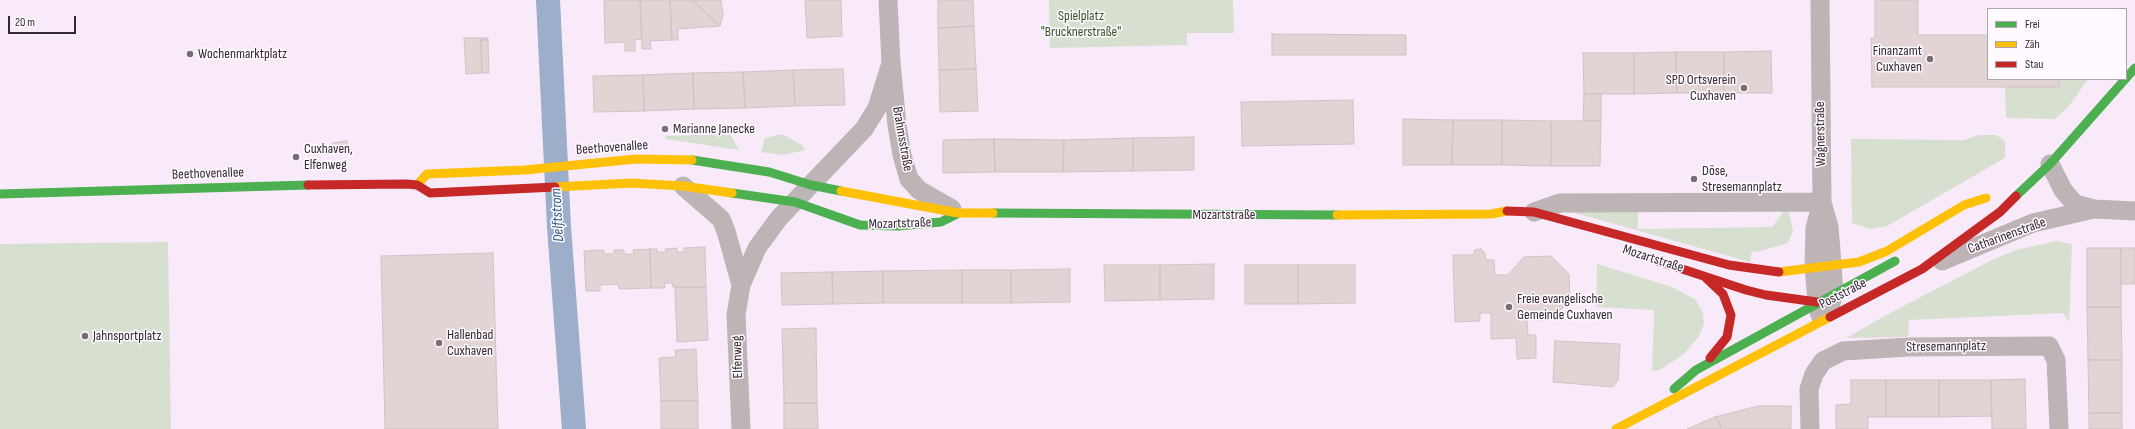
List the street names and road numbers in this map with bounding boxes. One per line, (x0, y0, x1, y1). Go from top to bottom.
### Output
street label: Wagnerstraße (1812, 101, 1830, 167)
street label: Brahmsstraße (888, 105, 916, 173)
street label: Beethovenallee (575, 137, 649, 159)
street label: Beethovenallee (172, 164, 244, 184)
street label: Mozartstraße (1193, 207, 1255, 223)
street label: Catharinenstraße (1966, 214, 2048, 258)
street label: Mozartstraße (868, 215, 932, 233)
street label: Mozartstraße (1621, 241, 1685, 277)
street label: Poststraße (1817, 275, 1869, 313)
street label: Elfenweg (729, 335, 747, 379)
street label: Stresemannplatz (1906, 338, 1986, 356)

